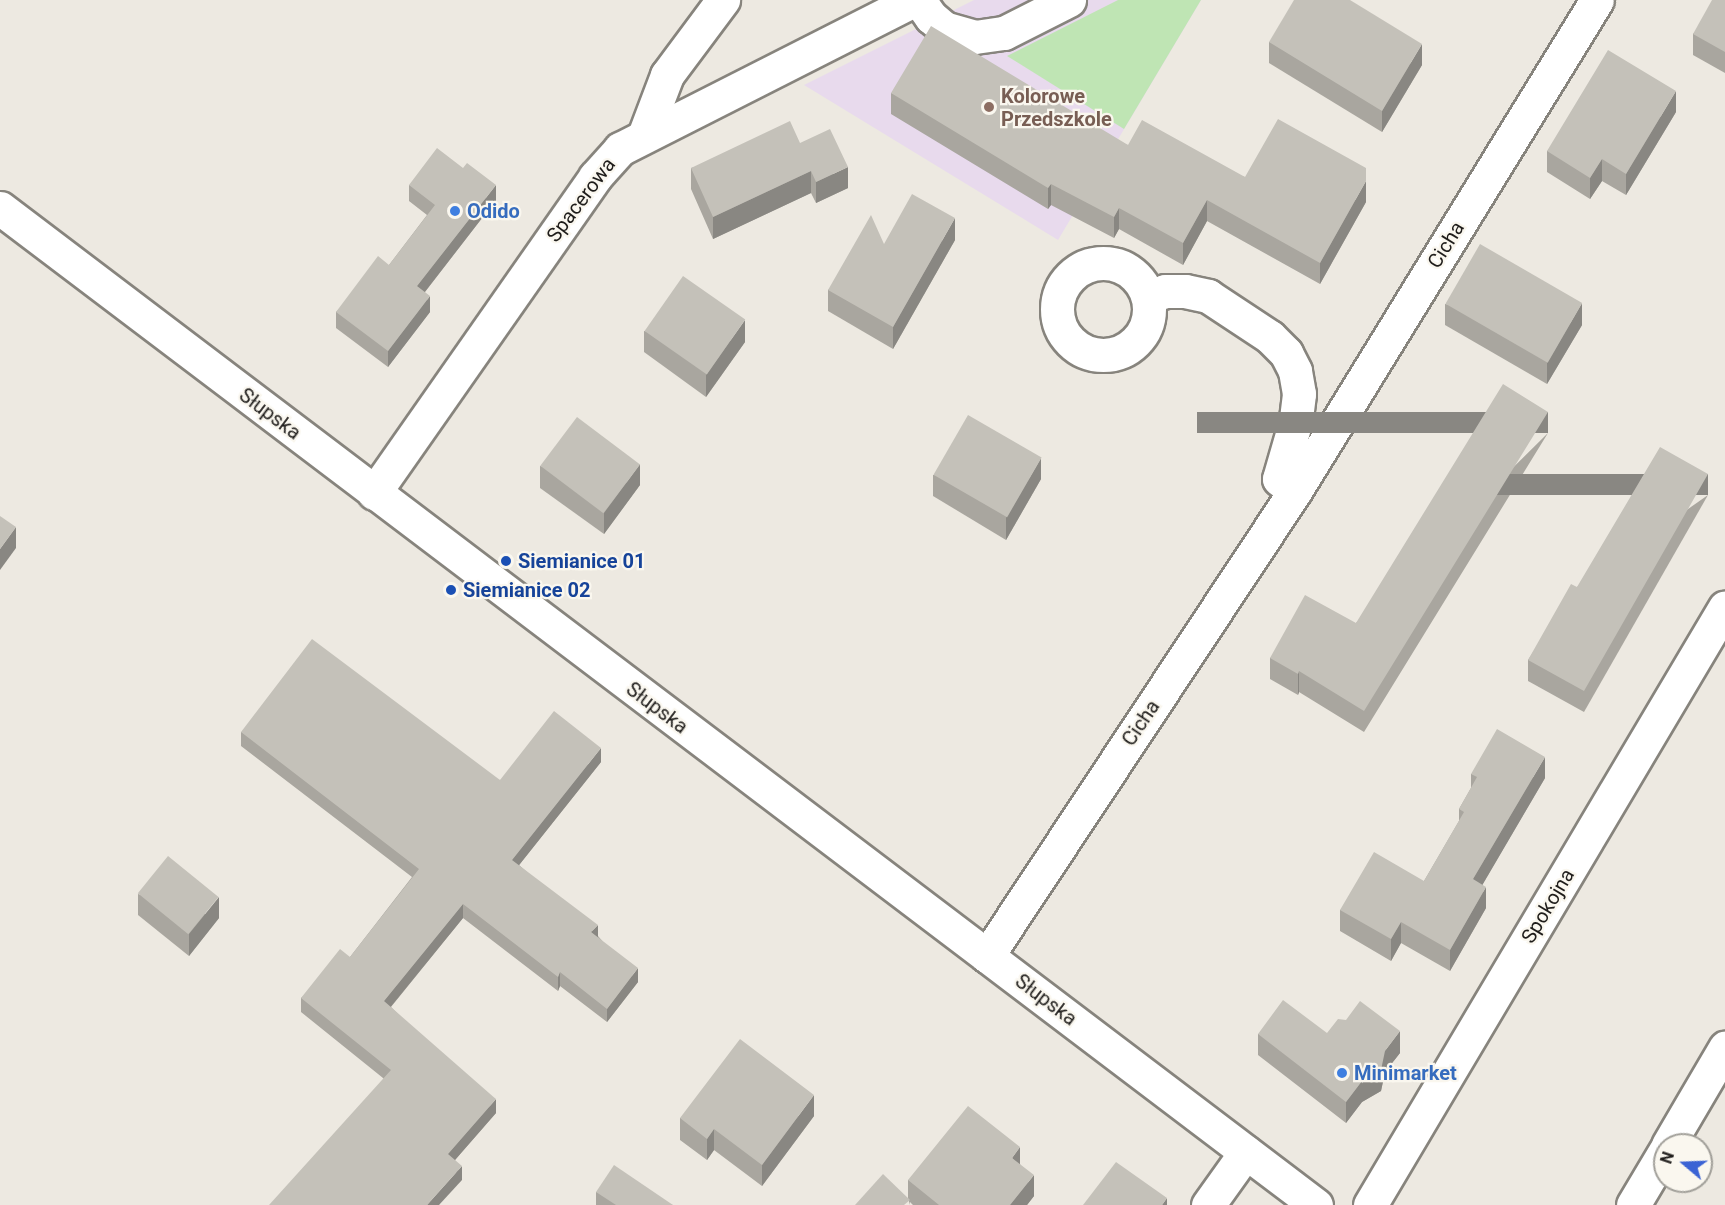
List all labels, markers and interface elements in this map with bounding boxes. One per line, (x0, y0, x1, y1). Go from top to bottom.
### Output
place label: Kolorowe Przedszkole (1001, 84, 1112, 131)
marker: Kolorowe Przedszkole (982, 100, 996, 114)
street label: Spacerowa (542, 153, 620, 247)
place label: Odido (467, 199, 520, 223)
marker: Odido (448, 204, 462, 218)
street label: Cicha (1423, 217, 1469, 273)
street label: Słupska (234, 383, 306, 445)
place label: Siemianice 01 (518, 549, 645, 573)
marker: Siemianice 01 (499, 554, 513, 568)
place label: Siemianice 02 (463, 578, 590, 602)
marker: Siemianice 02 (444, 583, 458, 597)
street label: Słupska (621, 677, 693, 739)
street label: Cicha (1117, 695, 1165, 751)
street label: Spokojna (1516, 864, 1580, 948)
street label: Słupska (1010, 969, 1082, 1031)
place label: Minimarket (1354, 1061, 1457, 1085)
marker: Minimarket (1335, 1066, 1349, 1080)
north arrow (1653, 1133, 1713, 1193)
text: N (1657, 1149, 1678, 1166)

